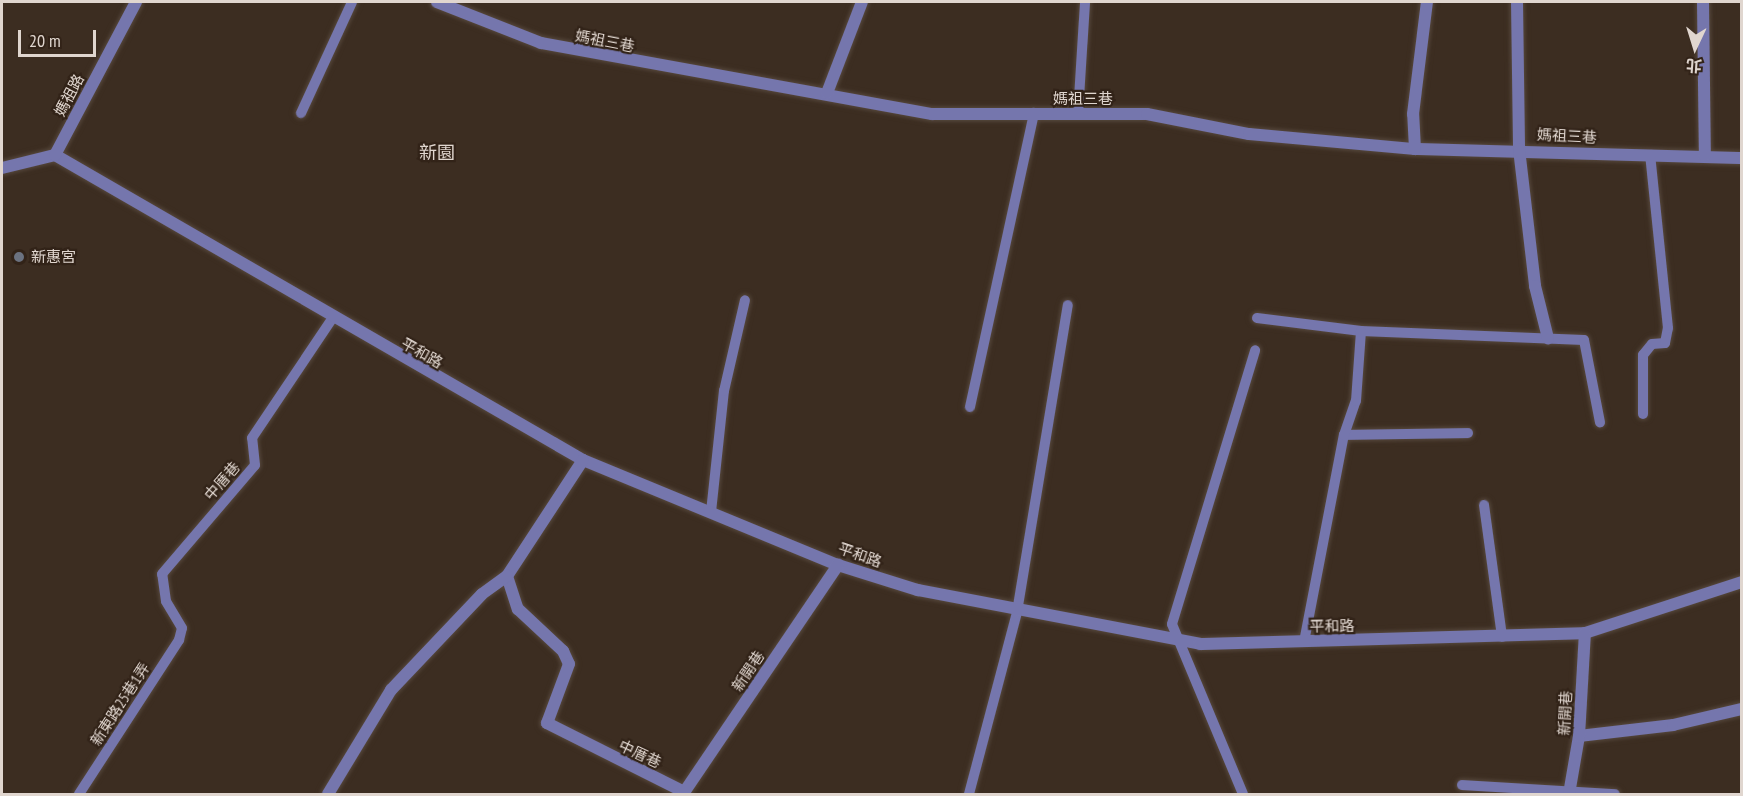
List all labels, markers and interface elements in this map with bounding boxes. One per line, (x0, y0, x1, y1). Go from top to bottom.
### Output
scale bar (21, 18, 99, 56)
north arrow (1665, 18, 1725, 78)
street label: 媽祖三巷 (574, 26, 636, 56)
text: 20 m (29, 29, 61, 52)
text: 北 (1685, 55, 1702, 76)
street label: 媽祖路 (50, 71, 88, 119)
street label: 媽祖三巷 (1053, 90, 1113, 108)
street label: 媽祖三巷 (1537, 125, 1597, 147)
district label: 新園 (419, 142, 455, 164)
place label: 新惠宮 (31, 248, 76, 266)
marker: 新惠宮 (12, 250, 26, 264)
street label: 平和路 (398, 334, 446, 372)
street label: 中厝巷 (200, 458, 244, 504)
street label: 平和路 (836, 539, 884, 571)
street label: 平和路 (1309, 617, 1355, 635)
street label: 新開巷 (728, 647, 768, 695)
street label: 新東路25巷1弄 (87, 659, 153, 749)
street label: 新開巷 (1555, 690, 1575, 736)
street label: 中厝巷 (616, 736, 664, 772)

